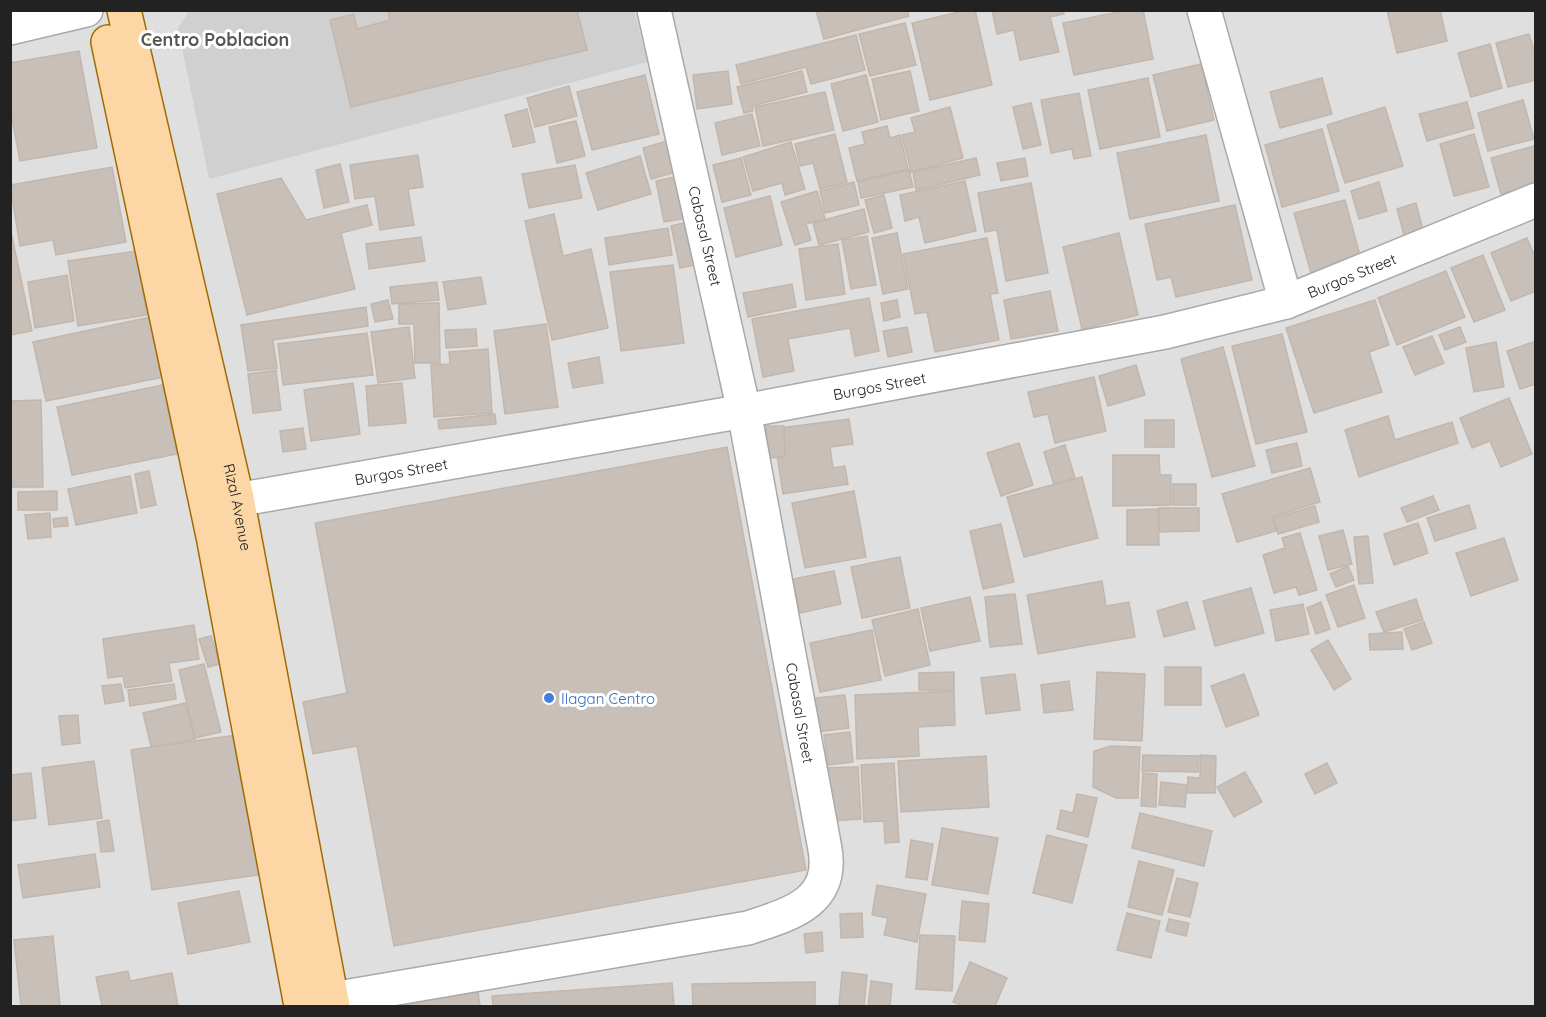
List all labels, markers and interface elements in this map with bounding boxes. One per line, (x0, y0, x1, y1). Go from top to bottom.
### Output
district label: Centro Poblacion (141, 28, 289, 51)
street label: Cabasal Street (684, 184, 726, 288)
street label: Burgos Street (1304, 249, 1399, 302)
street label: Burgos Street (831, 368, 928, 404)
street label: Burgos Street (353, 454, 449, 489)
street label: Rizal Avenue (220, 462, 256, 552)
street label: Cabasal Street (782, 661, 818, 765)
place label: Ilagan Centro (561, 689, 655, 708)
marker: Ilagan Centro (542, 691, 556, 705)

